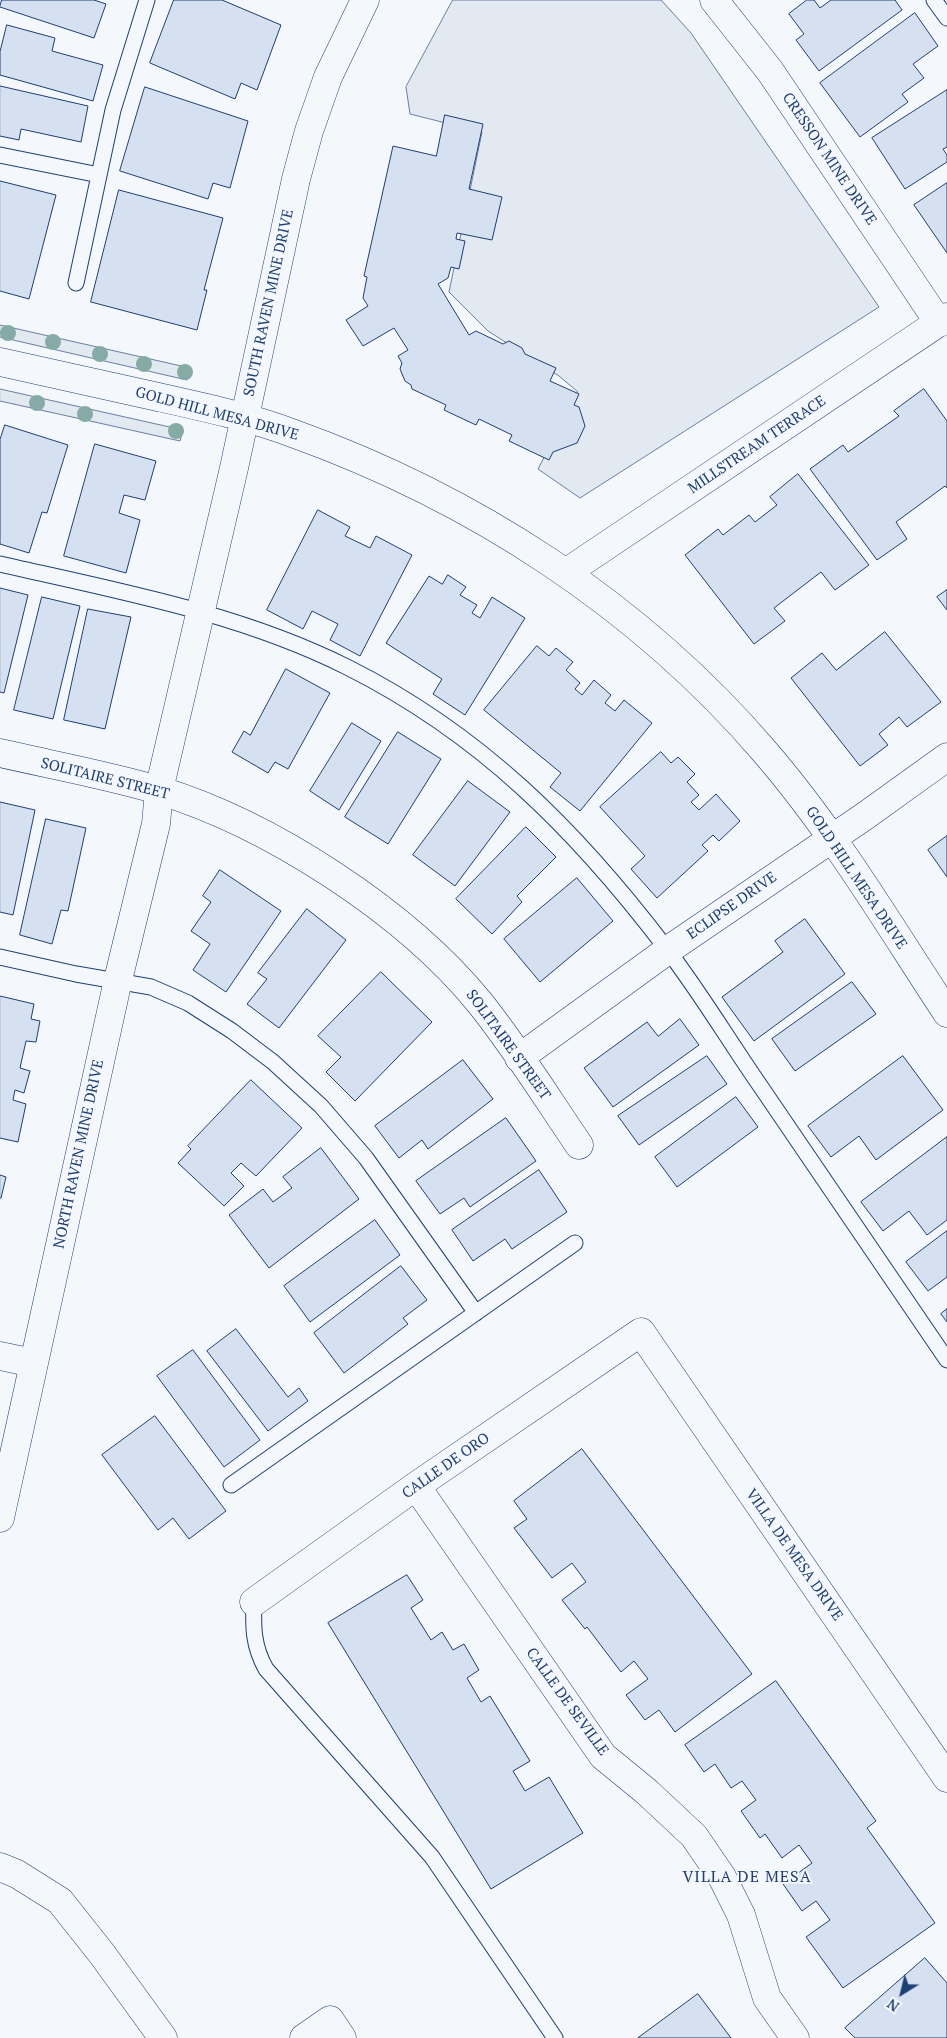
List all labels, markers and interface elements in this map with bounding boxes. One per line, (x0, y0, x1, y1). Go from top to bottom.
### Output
street label: CRESSON MINE DRIVE (778, 89, 880, 229)
street label: SOUTH RAVEN MINE DRIVE (240, 208, 298, 398)
street label: GOLD HILL MESA DRIVE (133, 384, 301, 444)
street label: MILLSTREAM TERRACE (685, 392, 829, 498)
street label: SOLITAIRE STREET (39, 754, 171, 804)
street label: GOLD HILL MESA DRIVE (801, 803, 911, 953)
street label: ECLIPSE DRIVE (684, 868, 780, 944)
street label: SOLITAIRE STREET (462, 986, 554, 1104)
street label: NORTH RAVEN MINE DRIVE (50, 1058, 108, 1250)
street label: CALLE DE ORO (399, 1429, 493, 1503)
street label: VILLA DE MESA DRIVE (742, 1486, 846, 1624)
street label: CALLE DE SEVILLE (522, 1645, 612, 1759)
district label: VILLA DE MESA (681, 1867, 813, 1887)
north arrow (877, 1968, 927, 2018)
text: N (883, 1995, 903, 2016)

